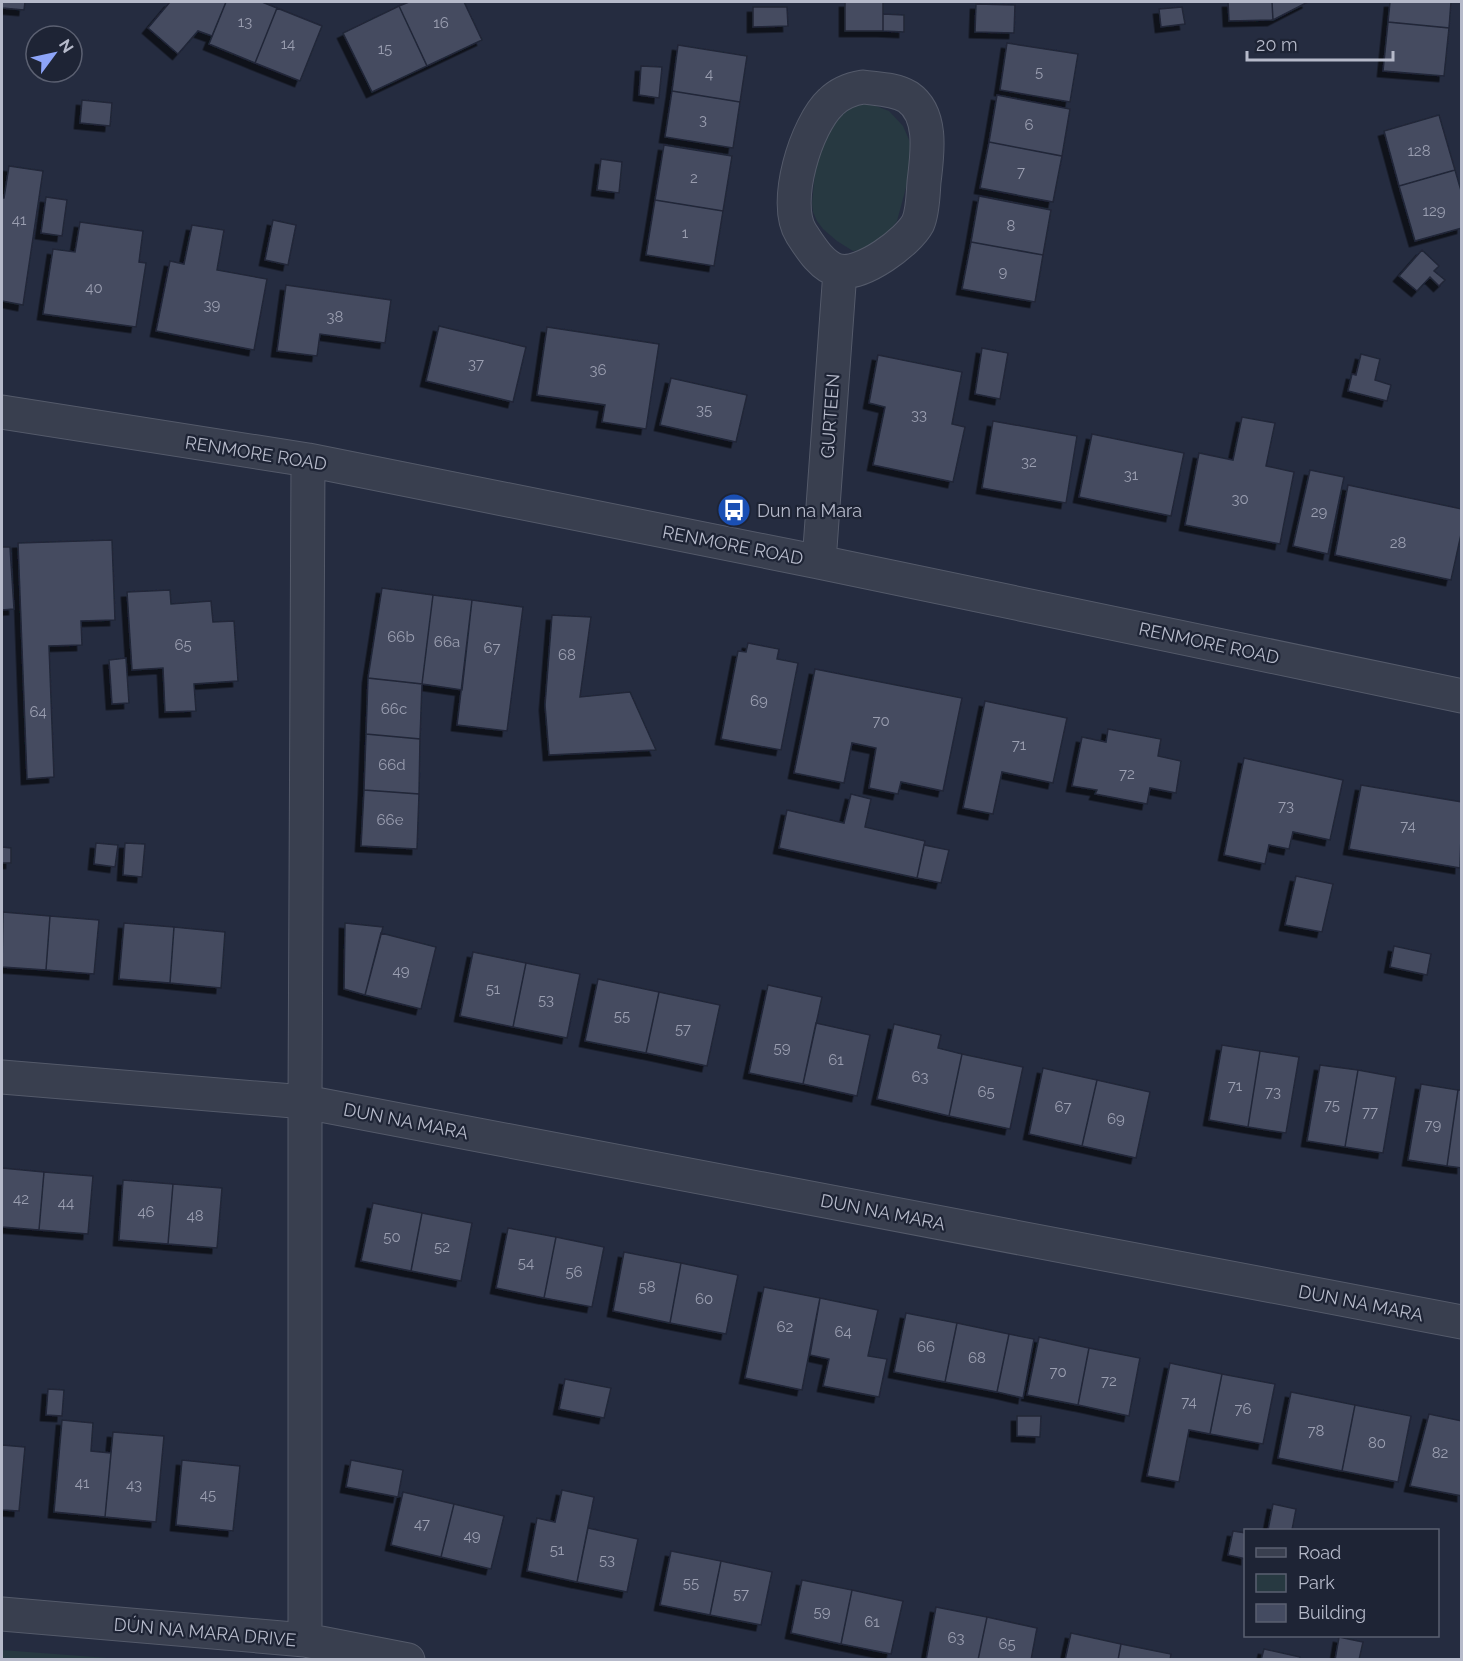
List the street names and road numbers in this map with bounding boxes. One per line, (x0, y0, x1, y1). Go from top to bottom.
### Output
street label: GURTEEN (817, 373, 843, 459)
street label: RENMORE ROAD (184, 431, 328, 475)
street label: RENMORE ROAD (661, 521, 805, 569)
street label: RENMORE ROAD (1137, 618, 1281, 668)
street label: DUN NA MARA (342, 1099, 470, 1143)
street label: DUN NA MARA (819, 1190, 947, 1234)
street label: DUN NA MARA (1297, 1281, 1425, 1325)
street label: DÚN NA MARA DRIVE (113, 1613, 297, 1650)

